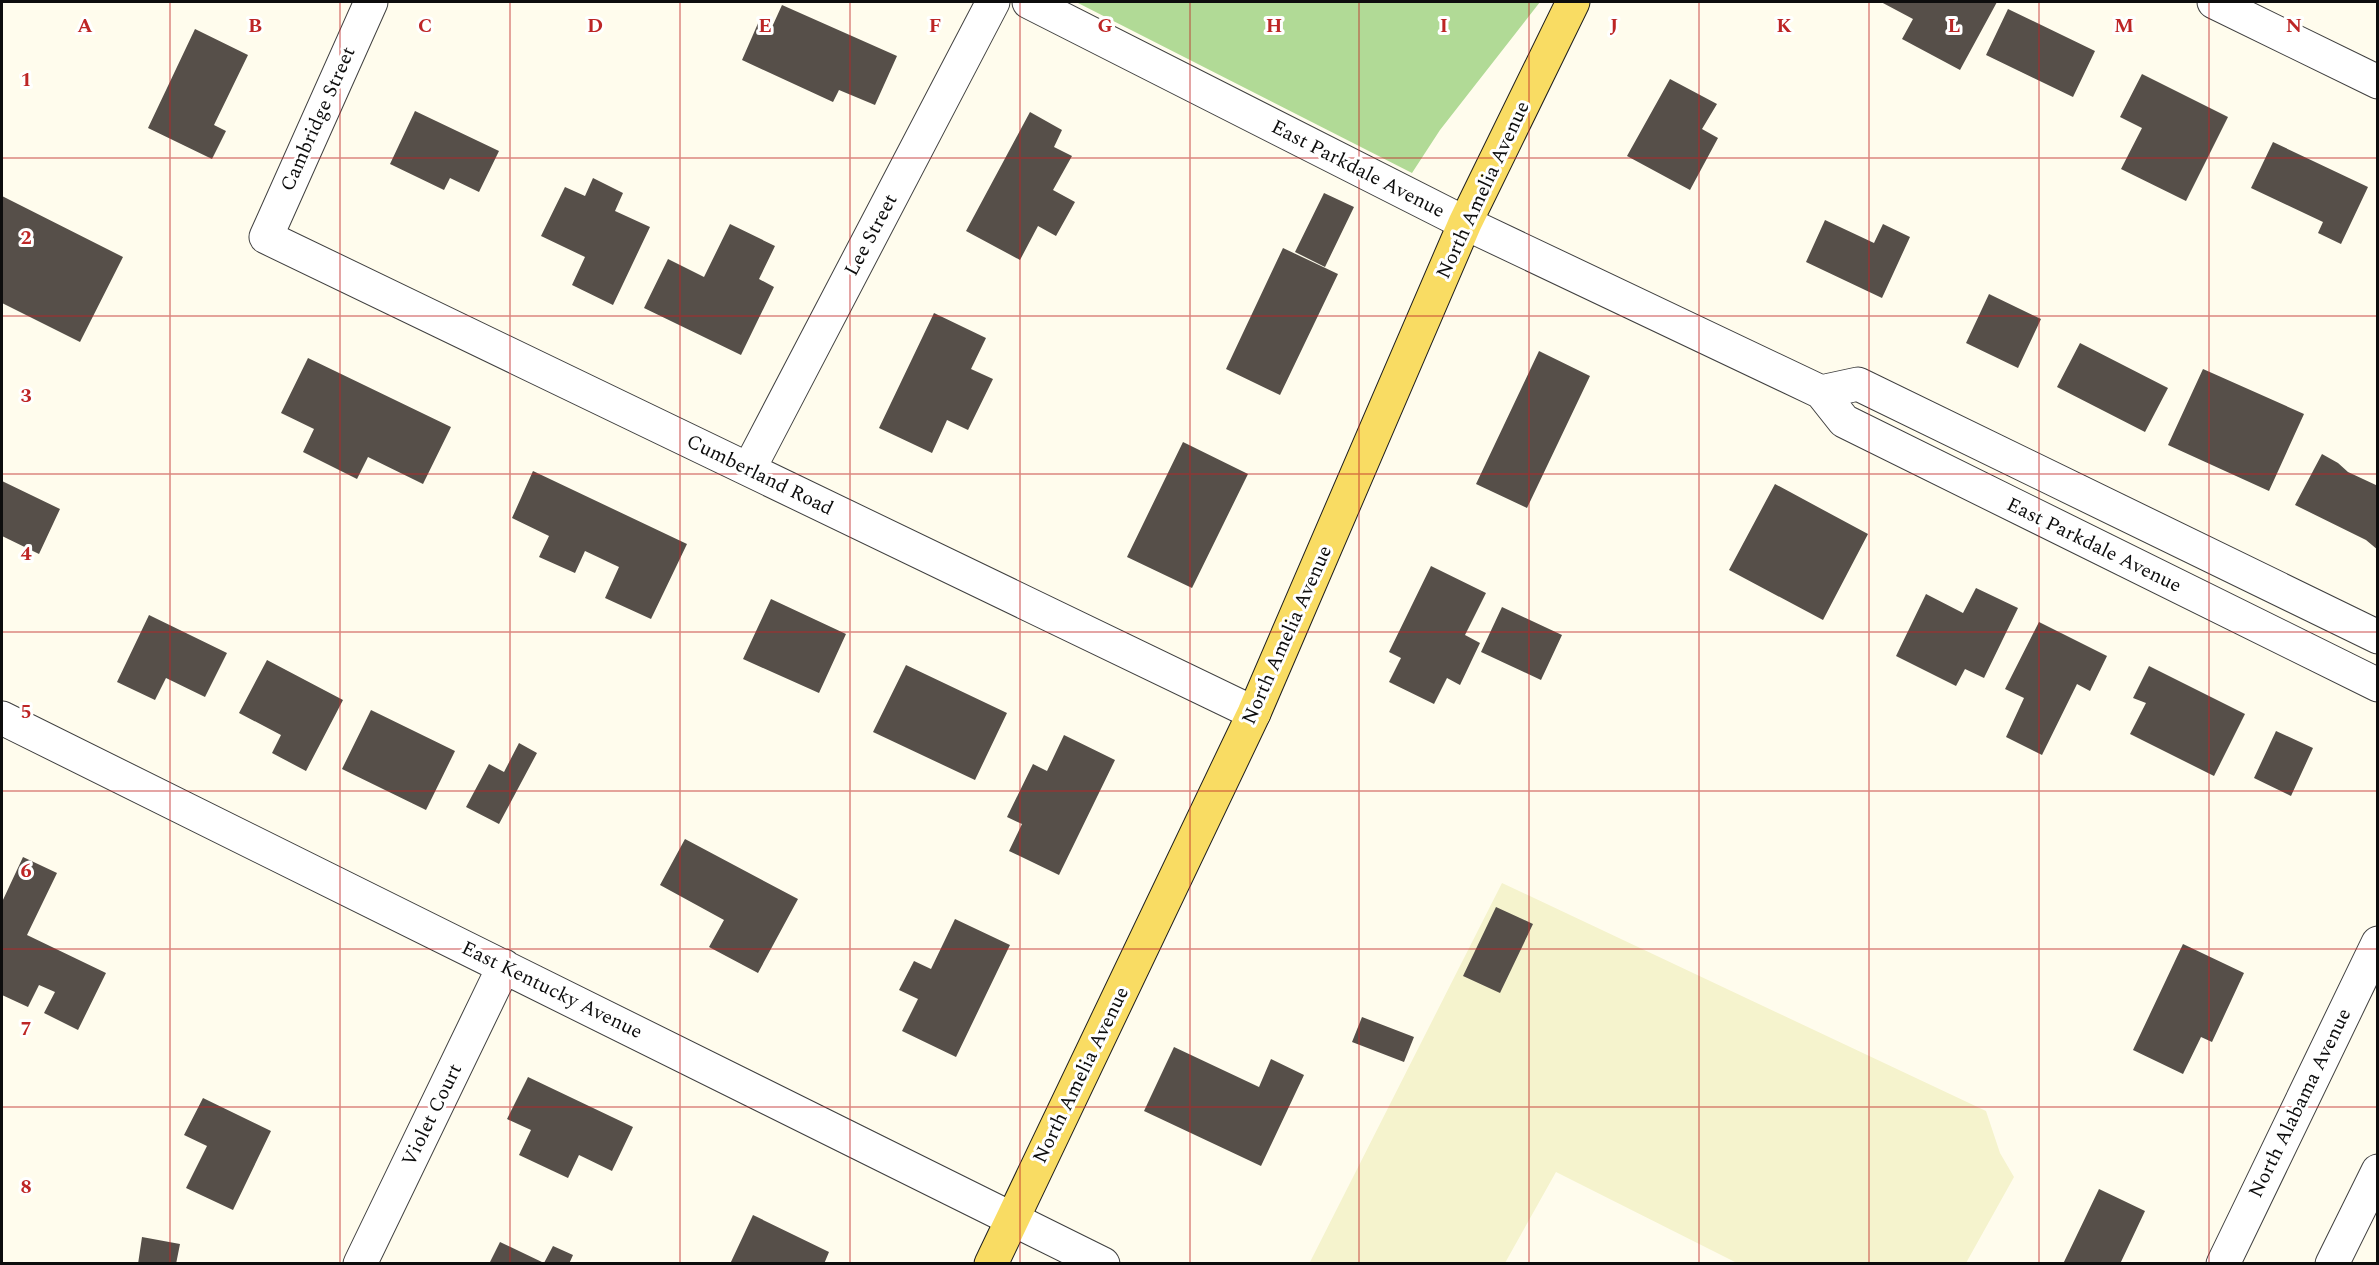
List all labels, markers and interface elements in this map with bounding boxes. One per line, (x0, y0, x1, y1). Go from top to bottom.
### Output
text: A (77, 11, 93, 41)
text: B (248, 11, 262, 41)
text: C (418, 11, 432, 41)
text: D (587, 11, 603, 41)
text: E (758, 11, 772, 41)
text: F (929, 11, 941, 41)
text: G (1097, 11, 1113, 41)
text: H (1266, 11, 1282, 41)
text: I (1440, 11, 1448, 41)
text: J (1610, 11, 1618, 41)
text: K (1776, 11, 1792, 41)
text: L (1948, 11, 1960, 41)
text: M (2114, 11, 2134, 41)
text: N (2286, 11, 2302, 41)
street label: Cambridge Street (273, 42, 363, 196)
text: 1 (20, 65, 32, 95)
street label: North Amelia Avenue (1429, 96, 1537, 284)
street label: East Parkdale Avenue (1266, 112, 1450, 226)
street label: Lee Street (837, 188, 905, 282)
text: 2 (20, 223, 32, 253)
text: 3 (20, 381, 32, 411)
street label: Cumberland Road (681, 426, 839, 524)
street label: East Parkdale Avenue (2001, 490, 2187, 600)
text: 4 (20, 539, 32, 569)
street label: North Amelia Avenue (1234, 541, 1340, 729)
text: 5 (20, 697, 32, 727)
text: 6 (20, 856, 32, 886)
street label: East Kentucky Avenue (456, 933, 648, 1047)
street label: North Amelia Avenue (1025, 982, 1137, 1168)
street label: North Alabama Avenue (2241, 1003, 2359, 1203)
text: 7 (20, 1014, 32, 1044)
street label: Violet Court (394, 1059, 470, 1171)
text: 8 (20, 1172, 32, 1202)

